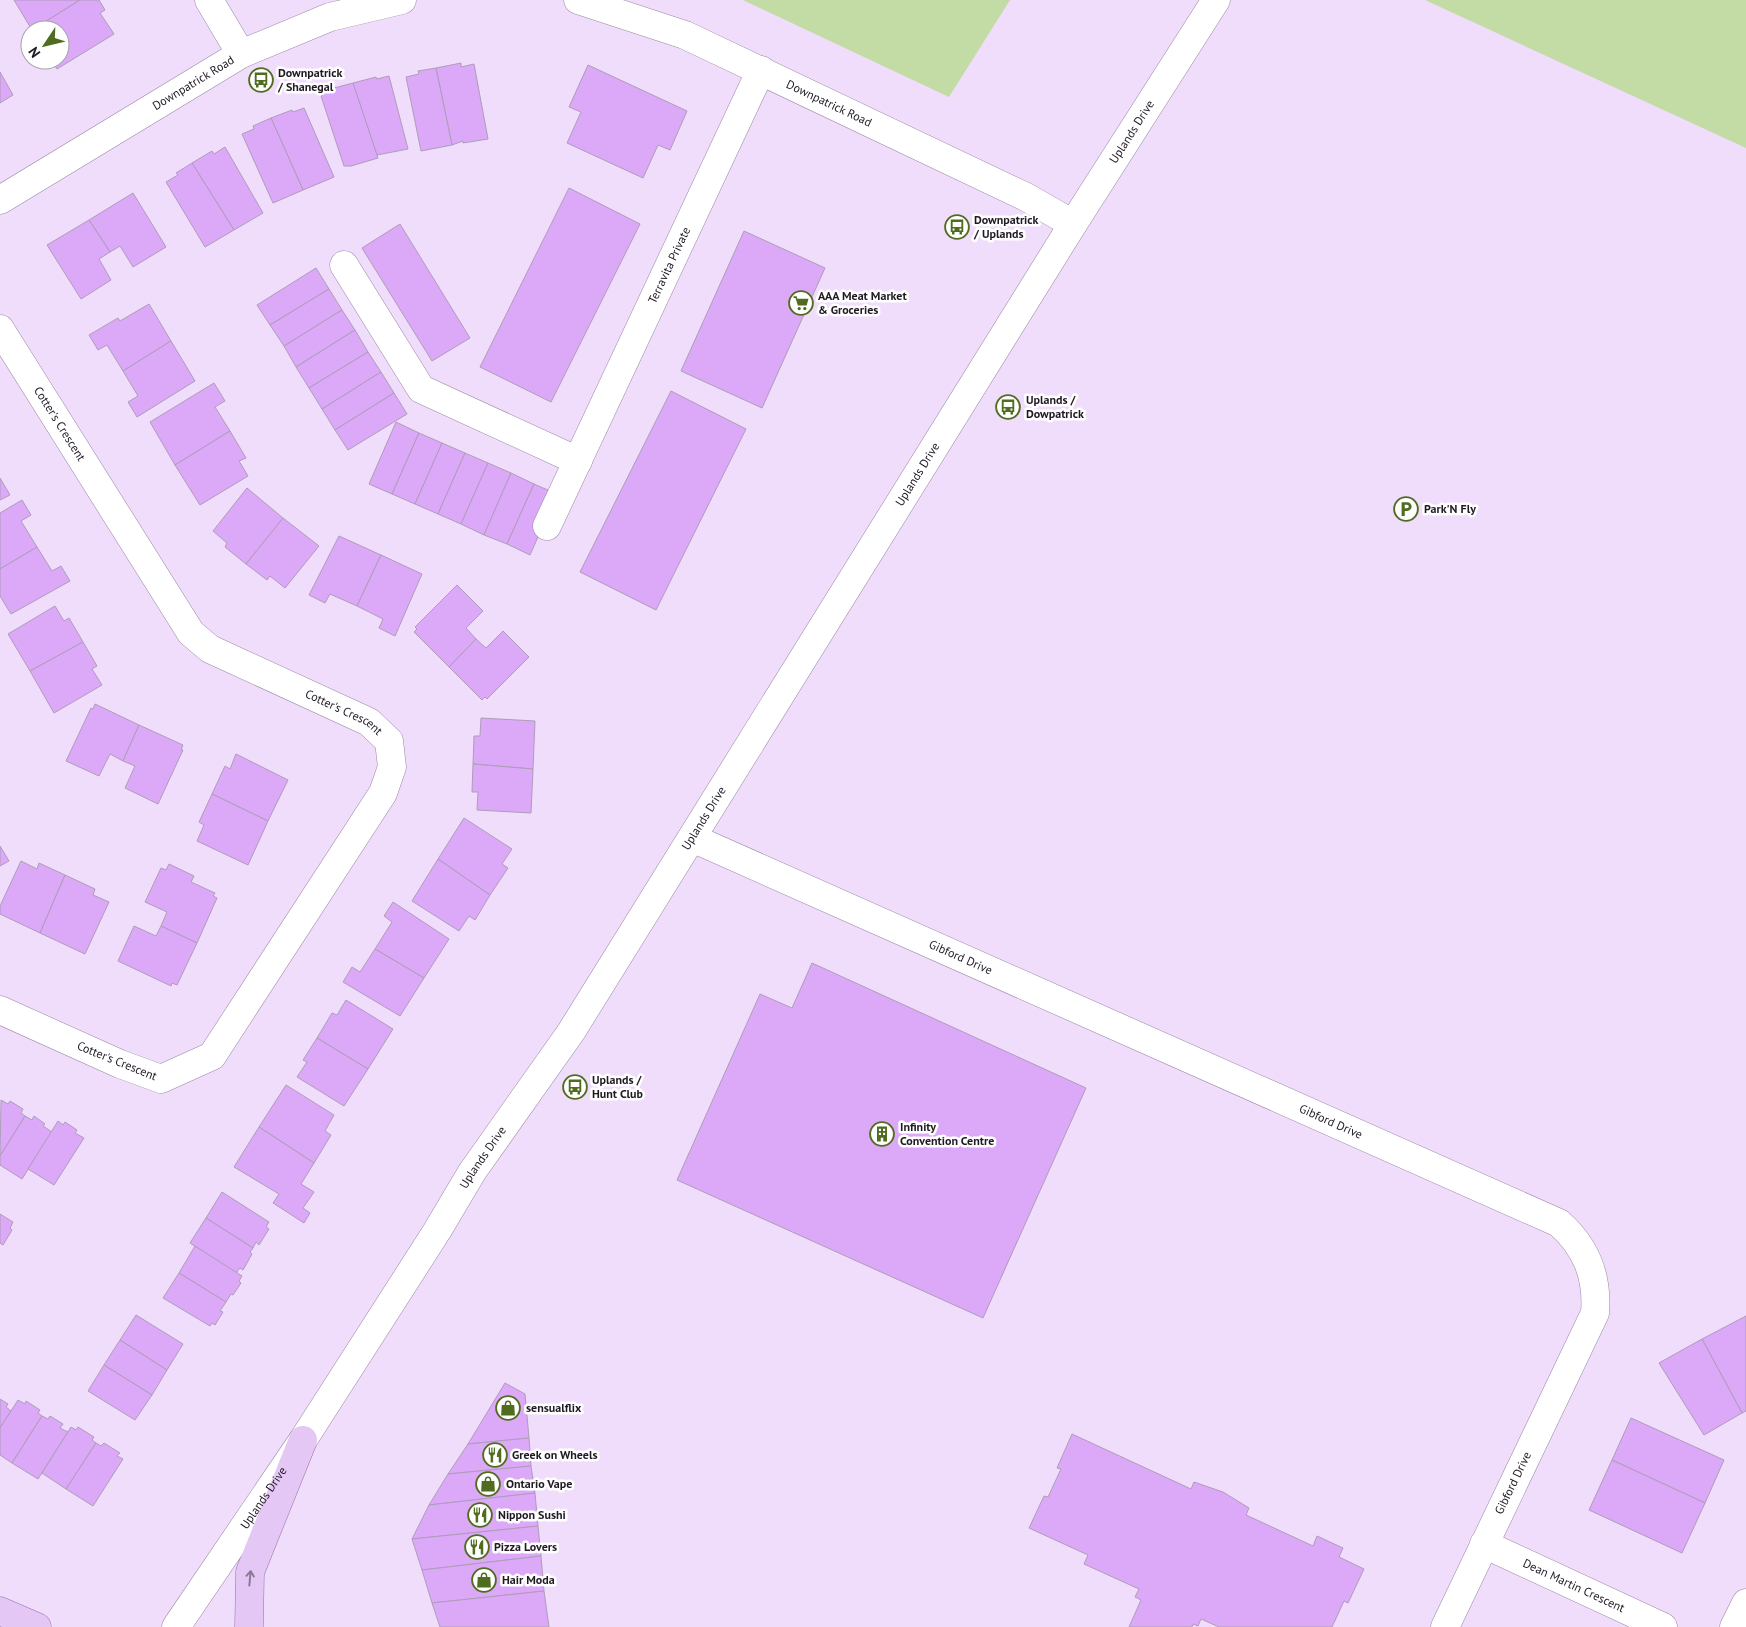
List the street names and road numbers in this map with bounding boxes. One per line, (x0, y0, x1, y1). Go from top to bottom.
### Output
street label: Downpatrick Road (149, 52, 237, 113)
street label: Downpatrick Road (784, 76, 874, 130)
street label: Uplands Drive (1106, 97, 1157, 166)
street label: Terravita Private (644, 224, 693, 306)
street label: Cotter's Crescent (31, 384, 89, 464)
street label: Uplands Drive (892, 439, 942, 509)
street label: Cotter's Crescent (303, 686, 386, 738)
street label: Uplands Drive (678, 783, 729, 853)
street label: Gibford Drive (927, 936, 995, 977)
street label: Cotter's Crescent (75, 1038, 159, 1083)
street label: Gibford Drive (1297, 1101, 1365, 1142)
street label: Uplands Drive (456, 1123, 509, 1191)
street label: Gibford Drive (1491, 1449, 1534, 1516)
street label: Uplands Drive (237, 1464, 290, 1532)
street label: Dean Martin Crescent (1521, 1555, 1627, 1615)

